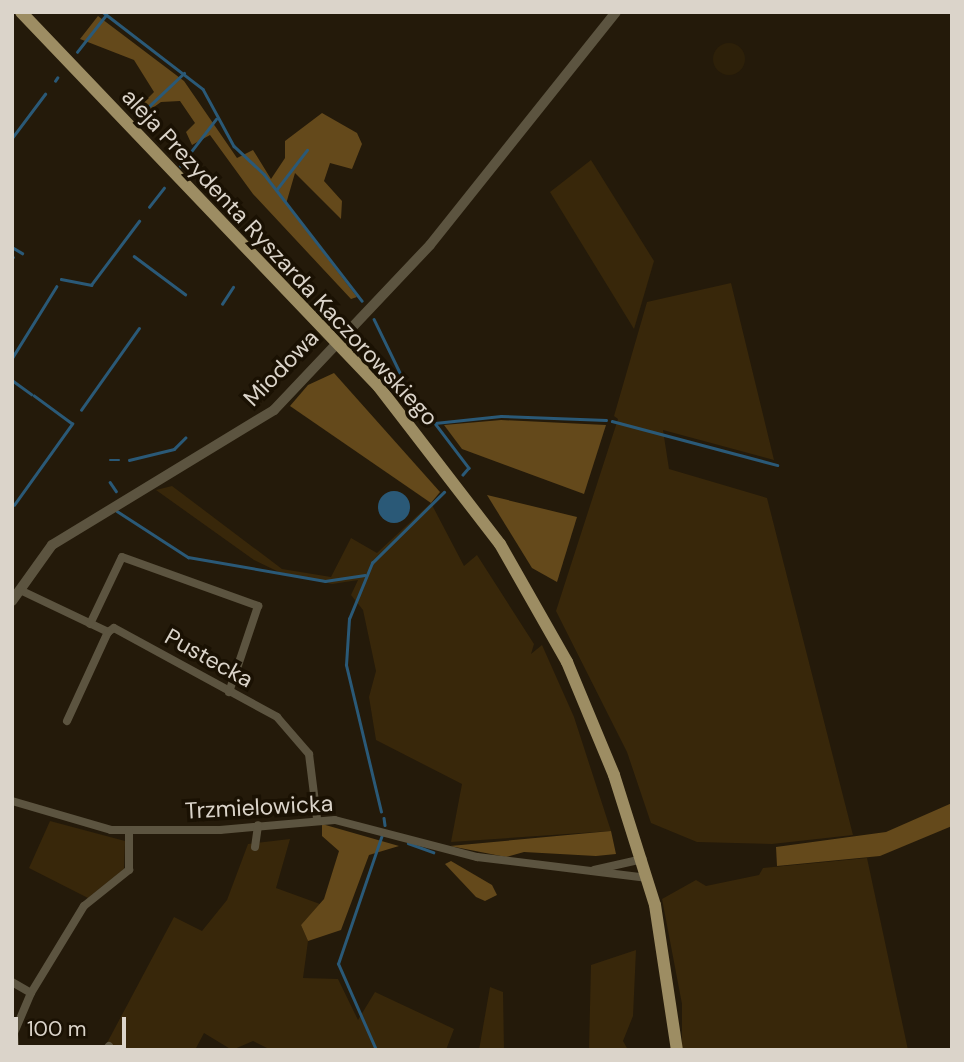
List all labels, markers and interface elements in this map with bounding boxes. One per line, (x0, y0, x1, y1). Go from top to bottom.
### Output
street label: aleja Prezydenta Ryszarda Kaczorowskiego (116, 83, 444, 431)
street label: Miodowa (238, 324, 324, 412)
street label: Pustecka (160, 623, 258, 693)
street label: Trzmielowicka (184, 789, 334, 825)
scale bar (18, 1002, 130, 1046)
text: 100 m (27, 1015, 87, 1043)

